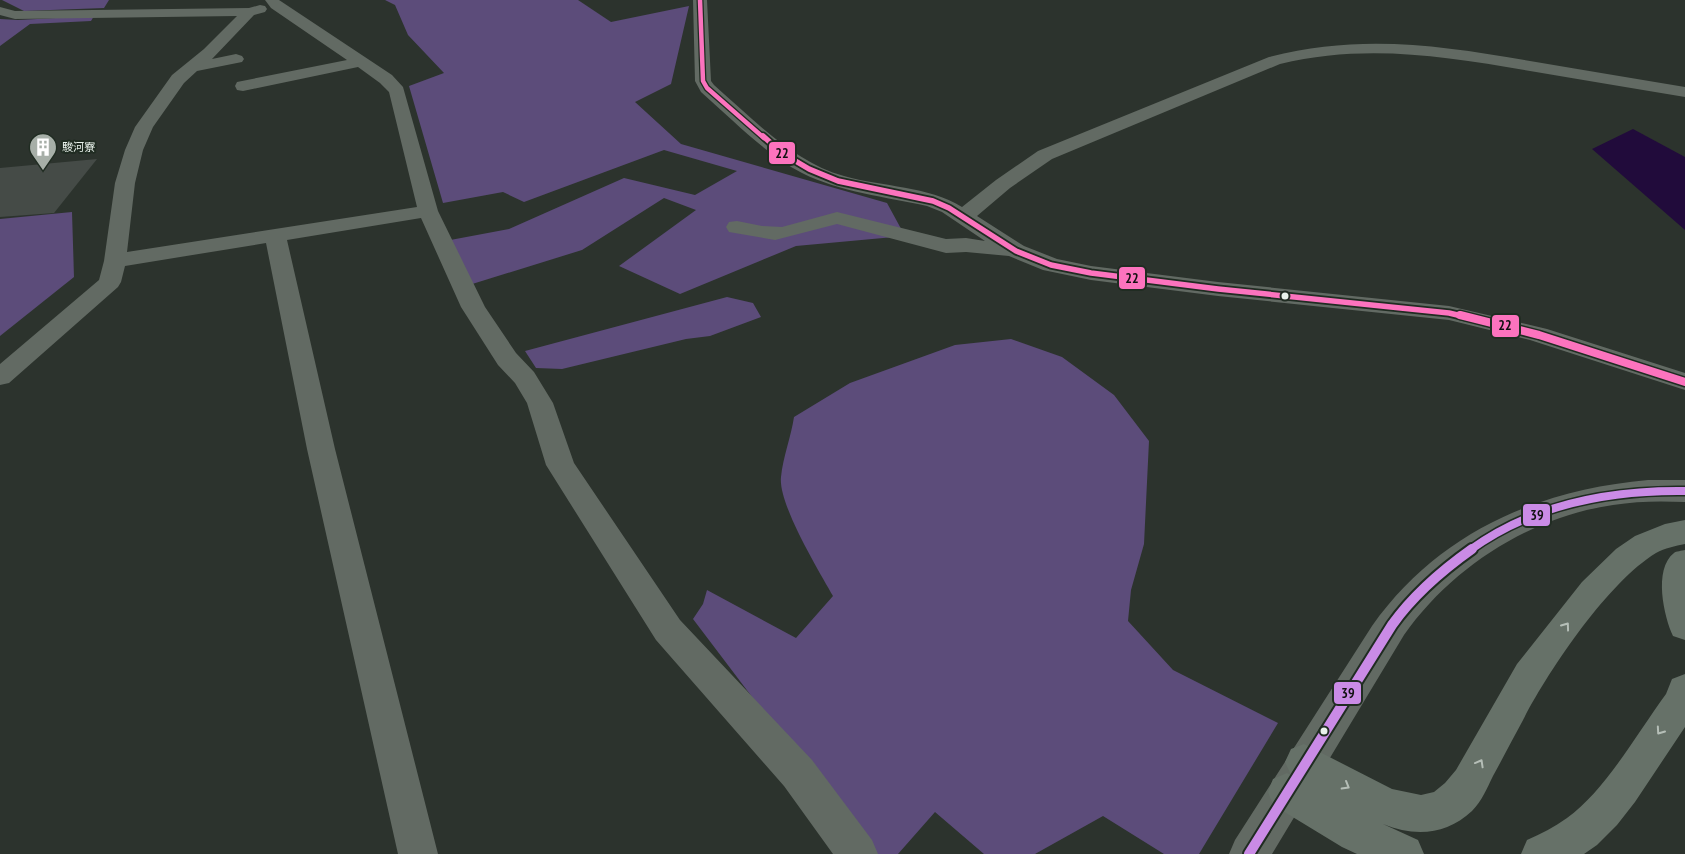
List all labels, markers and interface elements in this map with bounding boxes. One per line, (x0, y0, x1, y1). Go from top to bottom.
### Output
building icon: 駿河寮 (28, 132, 58, 171)
place label: 駿河寮 (62, 140, 95, 154)
line badge: 22 (768, 141, 796, 165)
text: 22 (775, 144, 789, 162)
line badge: 22 (1118, 266, 1146, 290)
text: 22 (1125, 269, 1139, 287)
unlabelled marker (1280, 291, 1290, 301)
line badge: 22 (1491, 314, 1520, 338)
text: 22 (1498, 316, 1512, 334)
line badge: 39 (1522, 503, 1551, 527)
text: 39 (1530, 506, 1544, 524)
one-way arrow (1560, 622, 1569, 632)
line badge: 39 (1333, 681, 1362, 705)
text: 39 (1341, 684, 1355, 702)
unlabelled marker (1319, 726, 1329, 736)
one-way arrow (1657, 726, 1666, 735)
one-way arrow (1474, 760, 1484, 769)
one-way arrow (1341, 780, 1350, 790)

